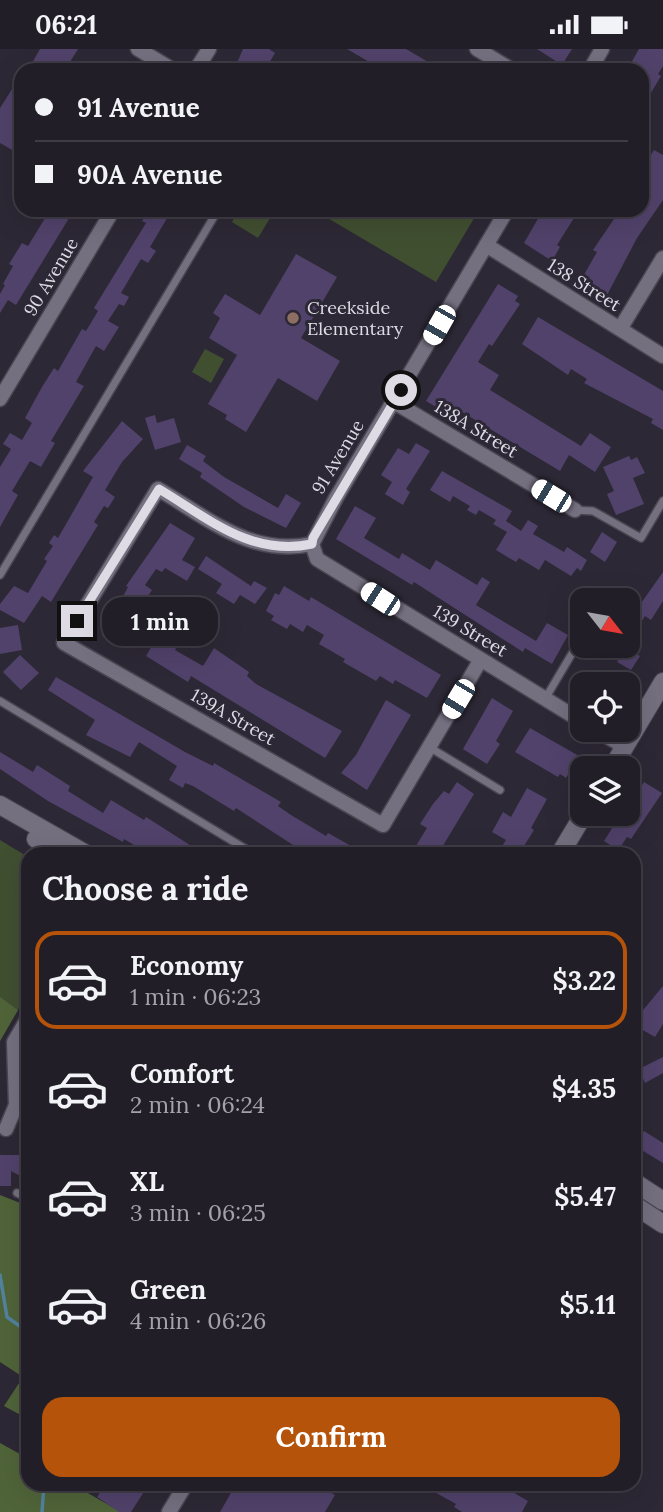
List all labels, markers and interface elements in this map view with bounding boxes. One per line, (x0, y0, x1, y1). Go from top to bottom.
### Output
text: 06:21 (35, 8, 97, 41)
text: 91 Avenue (77, 91, 200, 124)
text: 90A Avenue (77, 158, 222, 191)
street label: 90 Avenue (18, 233, 83, 320)
street label: 138 Street (543, 253, 625, 316)
place label: Creekside Elementary (307, 296, 404, 340)
car (420, 302, 459, 348)
marker: Creekside Elementary (285, 310, 301, 326)
route start (385, 374, 417, 406)
street label: 138A Street (430, 395, 522, 463)
street label: 91 Avenue (306, 415, 369, 498)
car (528, 476, 575, 516)
car (357, 579, 404, 619)
north arrow (570, 588, 640, 658)
map controls (570, 588, 640, 826)
callout: 1 min (102, 597, 217, 645)
street label: 139 Street (429, 599, 512, 662)
route end (61, 605, 93, 637)
text: 1 min (131, 607, 189, 636)
button: locate (570, 672, 640, 742)
car (439, 676, 478, 722)
street label: 139A Street (187, 683, 280, 750)
button: layers (570, 756, 640, 826)
text: Choose a ride (42, 868, 249, 909)
icon: car (46, 949, 109, 1012)
text: Economy (130, 949, 243, 982)
text: $3.22 (552, 964, 616, 997)
text: 1 min · 06:23 (130, 982, 261, 1011)
icon: car (46, 1057, 109, 1120)
text: Comfort (130, 1057, 234, 1090)
text: $4.35 (552, 1072, 616, 1105)
text: 2 min · 06:24 (130, 1090, 265, 1119)
icon: car (46, 1165, 109, 1228)
text: XL (130, 1165, 164, 1198)
text: $5.47 (554, 1180, 616, 1213)
text: 3 min · 06:25 (130, 1198, 266, 1227)
icon: car (46, 1273, 109, 1336)
text: Green (130, 1273, 206, 1306)
text: $5.11 (560, 1288, 616, 1321)
text: 4 min · 06:26 (130, 1306, 266, 1335)
button: Confirm (42, 1397, 620, 1477)

